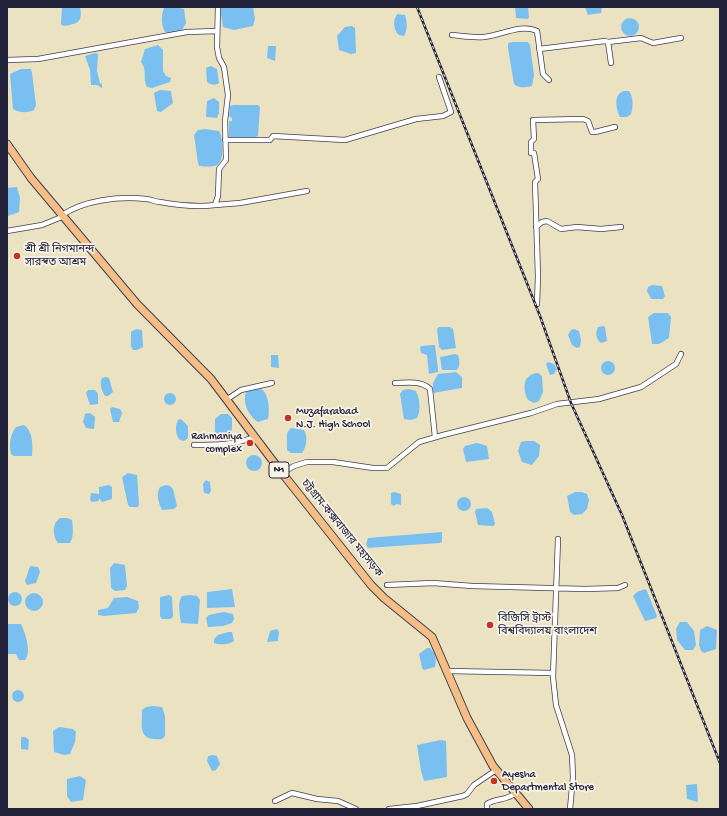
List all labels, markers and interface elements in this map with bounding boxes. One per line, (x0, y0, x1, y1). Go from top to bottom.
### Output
place label: শ্রী শ্রী নিগমানন্দ সারস্বত আশ্রম (25, 243, 94, 269)
marker: শ্রী শ্রী নিগমানন্দ সারস্বত আশ্রম (12, 251, 22, 261)
place label: Muzafarabad N.J. High School (296, 405, 371, 431)
marker: Muzafarabad N.J. High School (283, 413, 293, 423)
place label: Rahmaniya complex (191, 430, 242, 456)
marker: Rahmaniya complex (245, 438, 255, 448)
road number: N1 (269, 462, 289, 478)
street label: চট্টগ্রাম-কক্সবাজার মহাসড়ক (298, 478, 384, 580)
place label: বিজিসি ট্রাস্ট বিশ্ববিদ্যালয় বাংলাদেশ (498, 612, 597, 638)
marker: বিজিসি ট্রাস্ট বিশ্ববিদ্যালয় বাংলাদেশ (485, 620, 495, 630)
place label: Ayesha Departmental Store (502, 768, 594, 794)
marker: Ayesha Departmental Store (489, 776, 499, 786)

